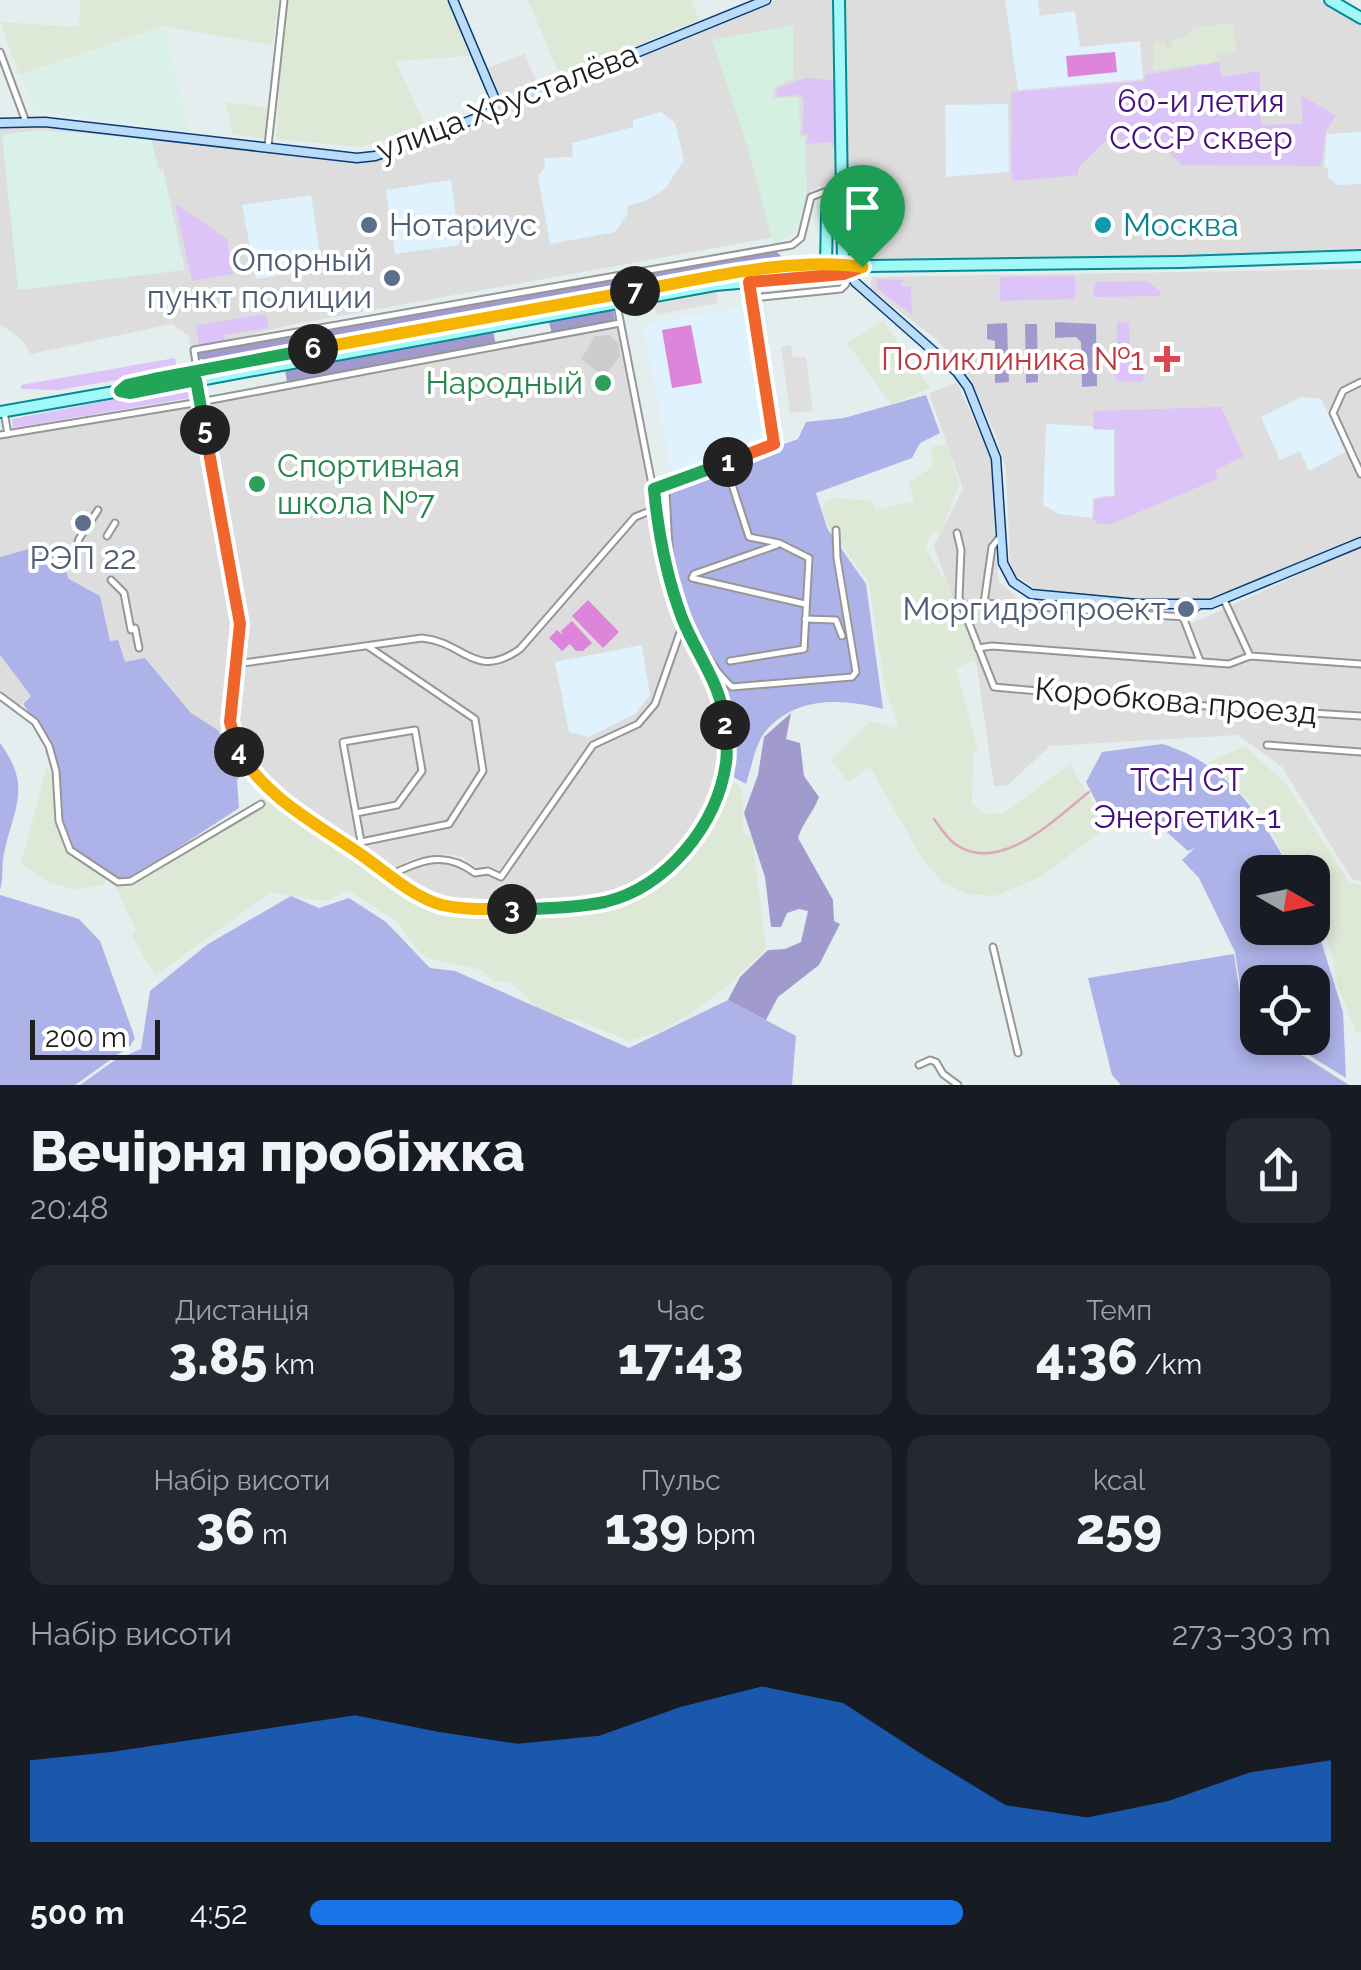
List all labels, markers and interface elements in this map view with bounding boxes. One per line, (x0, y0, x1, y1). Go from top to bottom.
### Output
street label: улица Хрусталёва (371, 35, 643, 168)
park label: 60-и летия СССР сквер (1109, 82, 1293, 156)
pin (820, 165, 905, 268)
icon: arrive (835, 180, 890, 235)
place label: Нотариус (389, 206, 537, 243)
place label: Москва (1123, 206, 1239, 243)
marker: Нотариус (358, 214, 380, 236)
marker: Москва (1092, 214, 1114, 236)
place label: Опорный пункт полиции (147, 241, 372, 315)
pin: 7 (610, 266, 660, 316)
marker: Опорный пункт полиции (381, 267, 403, 289)
text: 7 (627, 274, 643, 307)
pin: 6 (288, 324, 338, 374)
text: 6 (305, 332, 322, 365)
place label: Поликлиника №1 (881, 340, 1144, 377)
marker: Поликлиника №1 (1154, 346, 1180, 372)
place label: Народный (425, 364, 583, 401)
marker: Народный (592, 372, 614, 394)
pin: 5 (180, 405, 230, 455)
text: 5 (197, 413, 213, 446)
pin: 1 (703, 437, 753, 487)
text: 1 (721, 445, 735, 478)
place label: Спортивная школа №7 (277, 447, 460, 521)
marker: Спортивная школа №7 (246, 473, 268, 495)
marker: РЭП 22 (72, 512, 94, 534)
place label: РЭП 22 (29, 539, 137, 576)
place label: Моргидропроект (902, 590, 1166, 627)
marker: Моргидропроект (1175, 598, 1197, 620)
street label: Коробкова проезд (1033, 670, 1319, 731)
pin: 2 (700, 700, 750, 750)
text: 2 (717, 708, 733, 741)
pin: 4 (214, 727, 264, 777)
text: 4 (231, 735, 247, 768)
park label: ТСН СТ Энергетик-1 (1093, 761, 1281, 835)
north arrow (1240, 855, 1330, 945)
map controls (1240, 855, 1330, 1055)
pin: 3 (487, 884, 537, 934)
text: 3 (504, 892, 520, 925)
button: locate (1240, 965, 1330, 1055)
scale bar (30, 1015, 160, 1060)
text: 200 m (45, 1021, 127, 1054)
button: share (1226, 1118, 1331, 1223)
text: Вечірня пробіжка (30, 1119, 525, 1184)
text: 20:48 (30, 1189, 109, 1226)
text: Дистанція (175, 1294, 309, 1327)
text: Час (656, 1294, 705, 1327)
text: Темп (1086, 1294, 1152, 1327)
text: 3.85 (169, 1327, 267, 1386)
text: 17:43 (618, 1327, 743, 1386)
text: 4:36 (1036, 1327, 1138, 1386)
text: km (267, 1348, 315, 1381)
text: /km (1138, 1348, 1202, 1381)
text: Набір висоти (153, 1464, 330, 1497)
text: Пульс (640, 1464, 721, 1497)
text: kcal (1093, 1464, 1145, 1497)
text: 36 (196, 1497, 255, 1556)
text: 139 (605, 1497, 689, 1556)
text: 259 (1076, 1497, 1162, 1556)
text: m (255, 1518, 288, 1551)
text: bpm (689, 1518, 756, 1551)
text: Набір висоти (30, 1615, 232, 1652)
text: 273–303 m (1172, 1615, 1331, 1652)
text: 500 m (30, 1894, 125, 1931)
text: 4:52 (190, 1894, 248, 1931)

